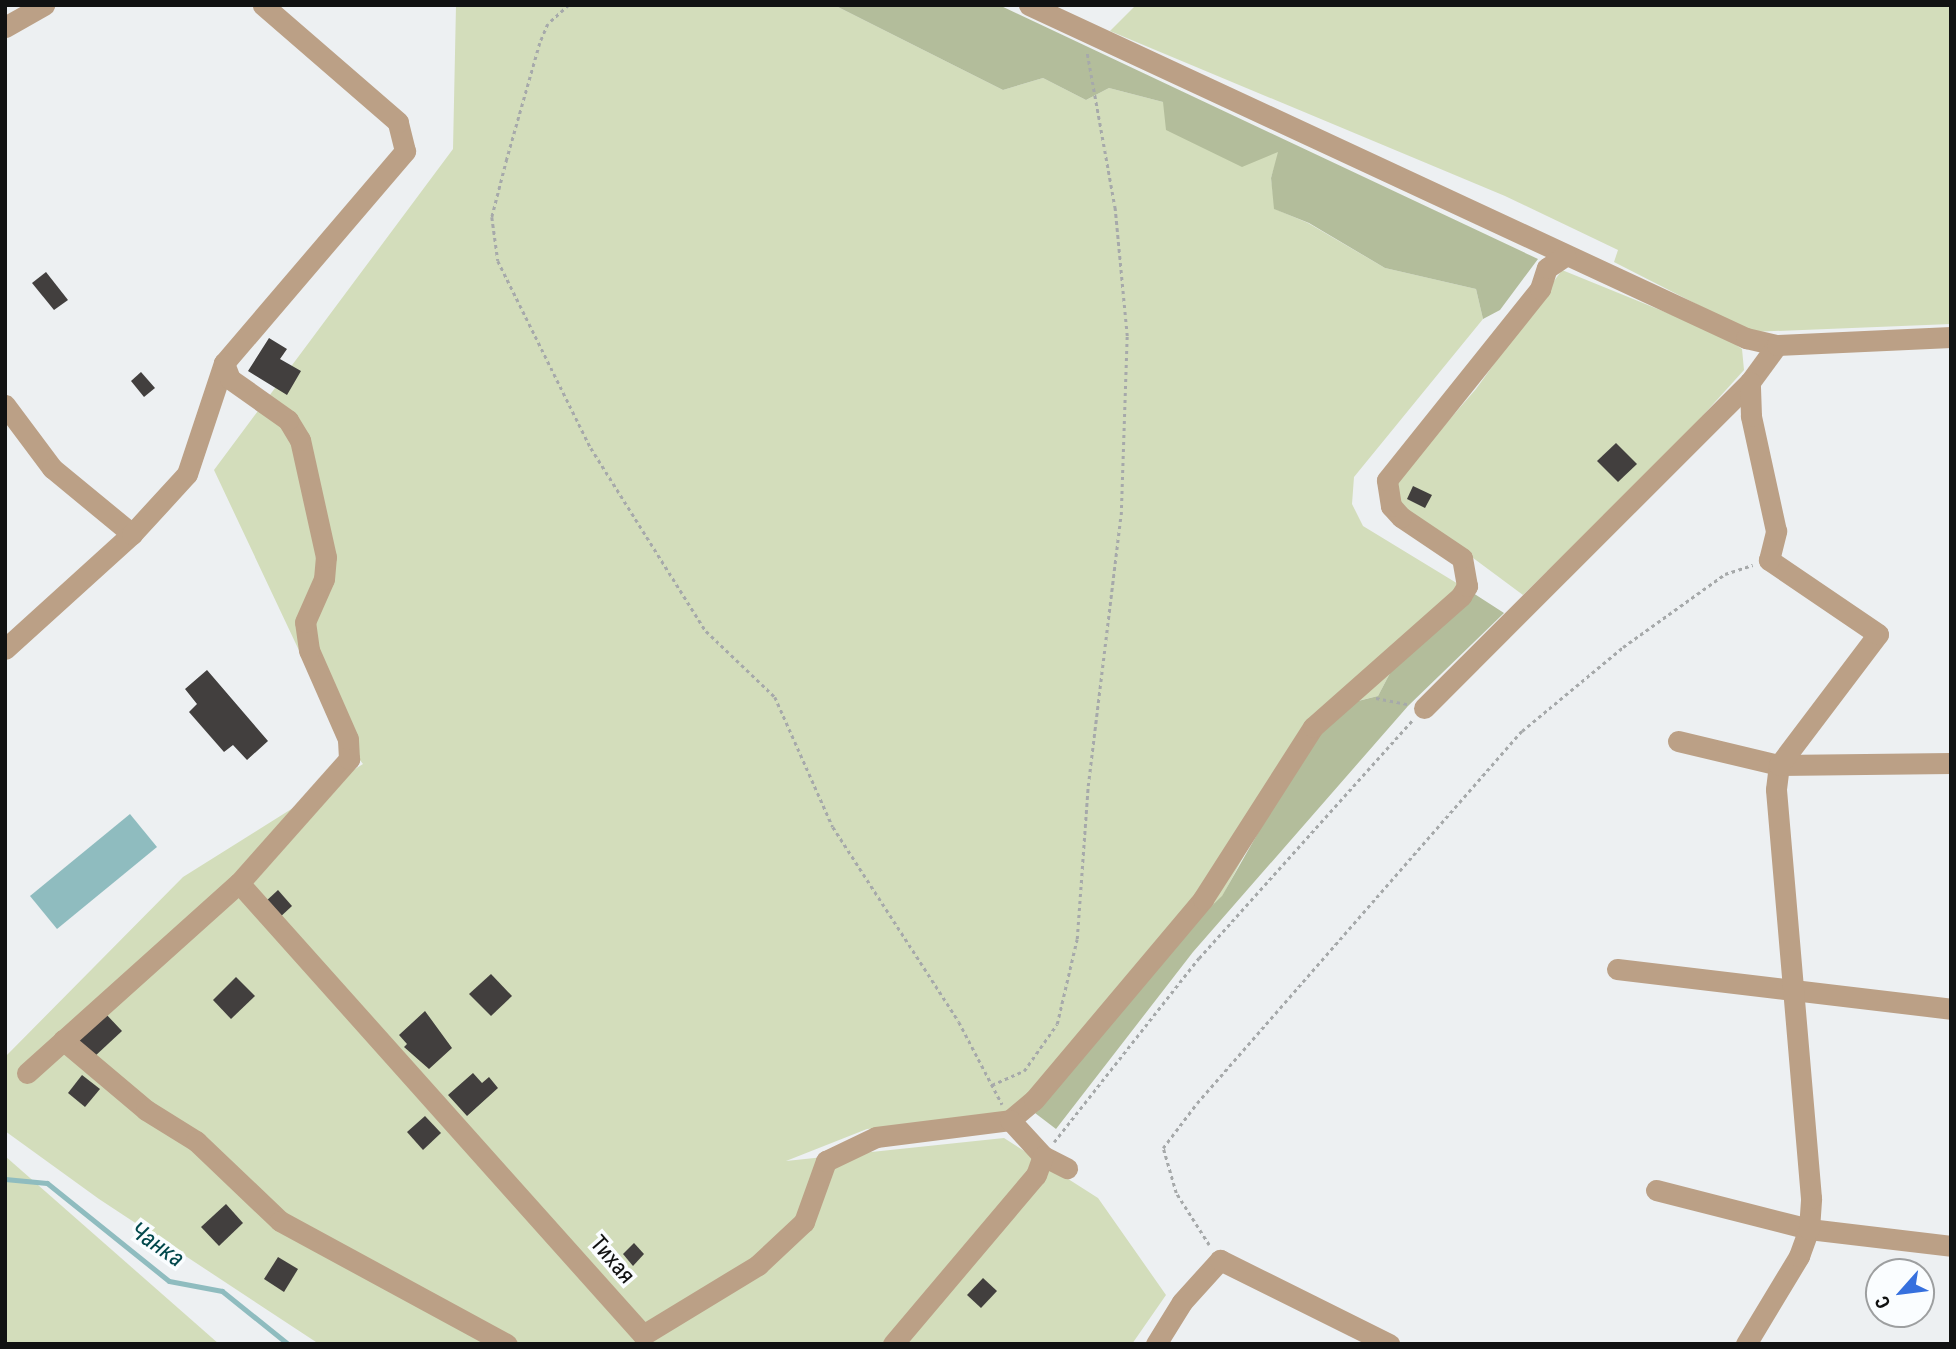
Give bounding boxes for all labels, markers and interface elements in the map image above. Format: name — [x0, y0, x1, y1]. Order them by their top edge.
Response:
water label: Чанка — [124, 1216, 190, 1274]
street label: Тихая — [584, 1230, 640, 1290]
north arrow — [1865, 1258, 1935, 1328]
text: С — [1870, 1292, 1895, 1312]

